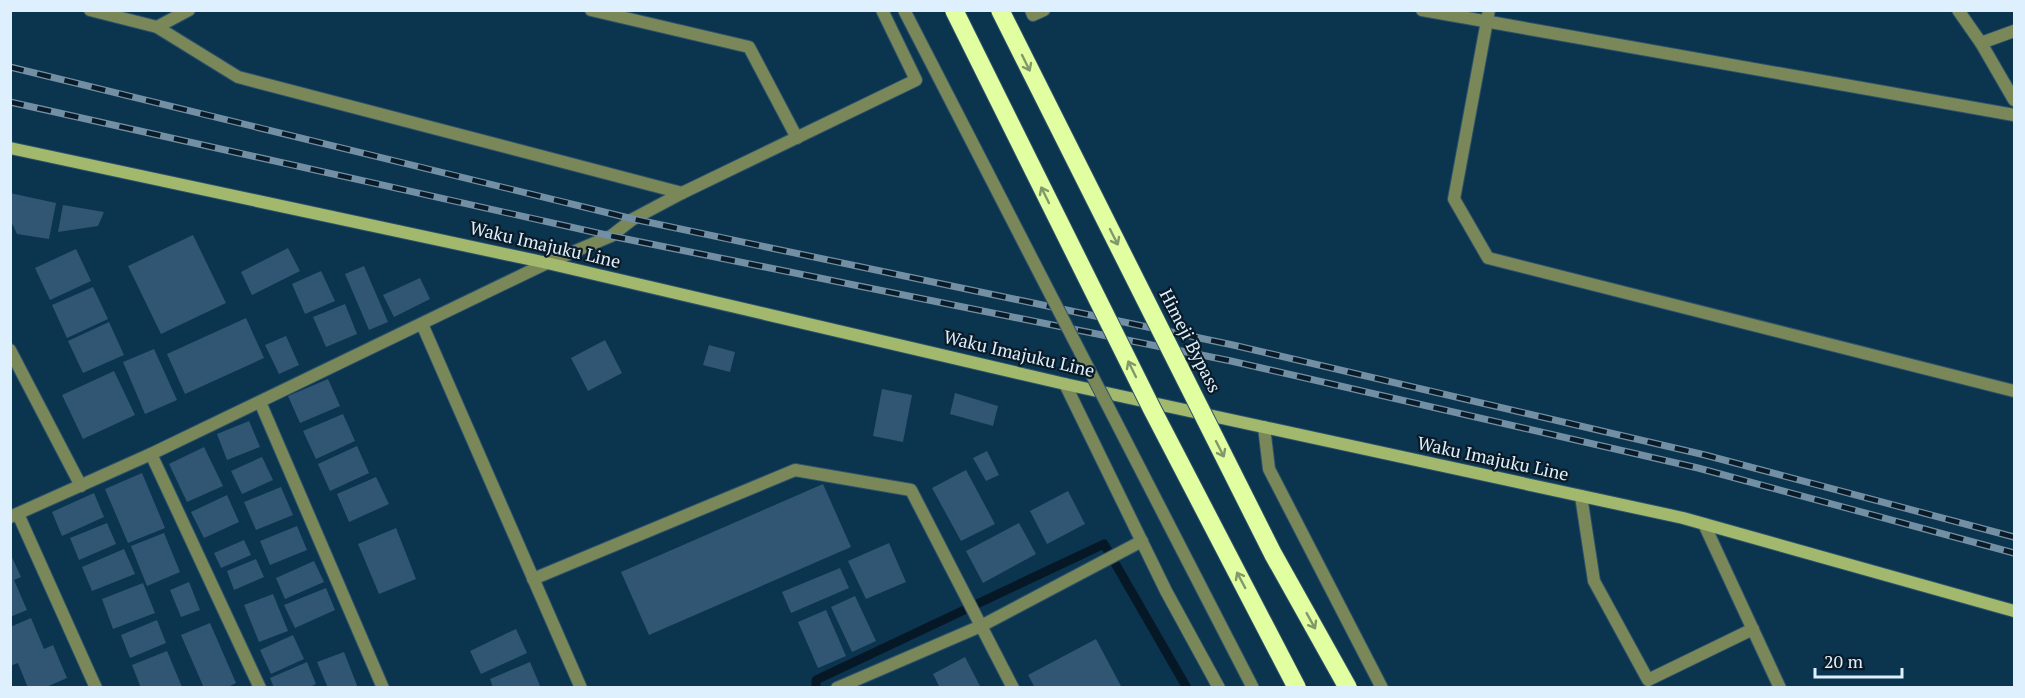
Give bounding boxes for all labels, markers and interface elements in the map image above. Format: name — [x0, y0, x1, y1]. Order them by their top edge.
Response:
one-way arrow — [1021, 53, 1033, 71]
one-way arrow — [1039, 186, 1050, 204]
street label: Waku Imajuku Line — [467, 215, 623, 273]
one-way arrow — [1108, 228, 1120, 246]
street label: Himeji Bypass — [1155, 285, 1227, 396]
street label: Waku Imajuku Line — [941, 324, 1097, 382]
one-way arrow — [1126, 361, 1137, 379]
street label: Waku Imajuku Line — [1415, 430, 1571, 486]
one-way arrow — [1214, 440, 1226, 457]
one-way arrow — [1235, 572, 1247, 589]
one-way arrow — [1306, 612, 1317, 630]
scale bar — [1815, 641, 1902, 679]
text: 20 m — [1824, 649, 1864, 673]

